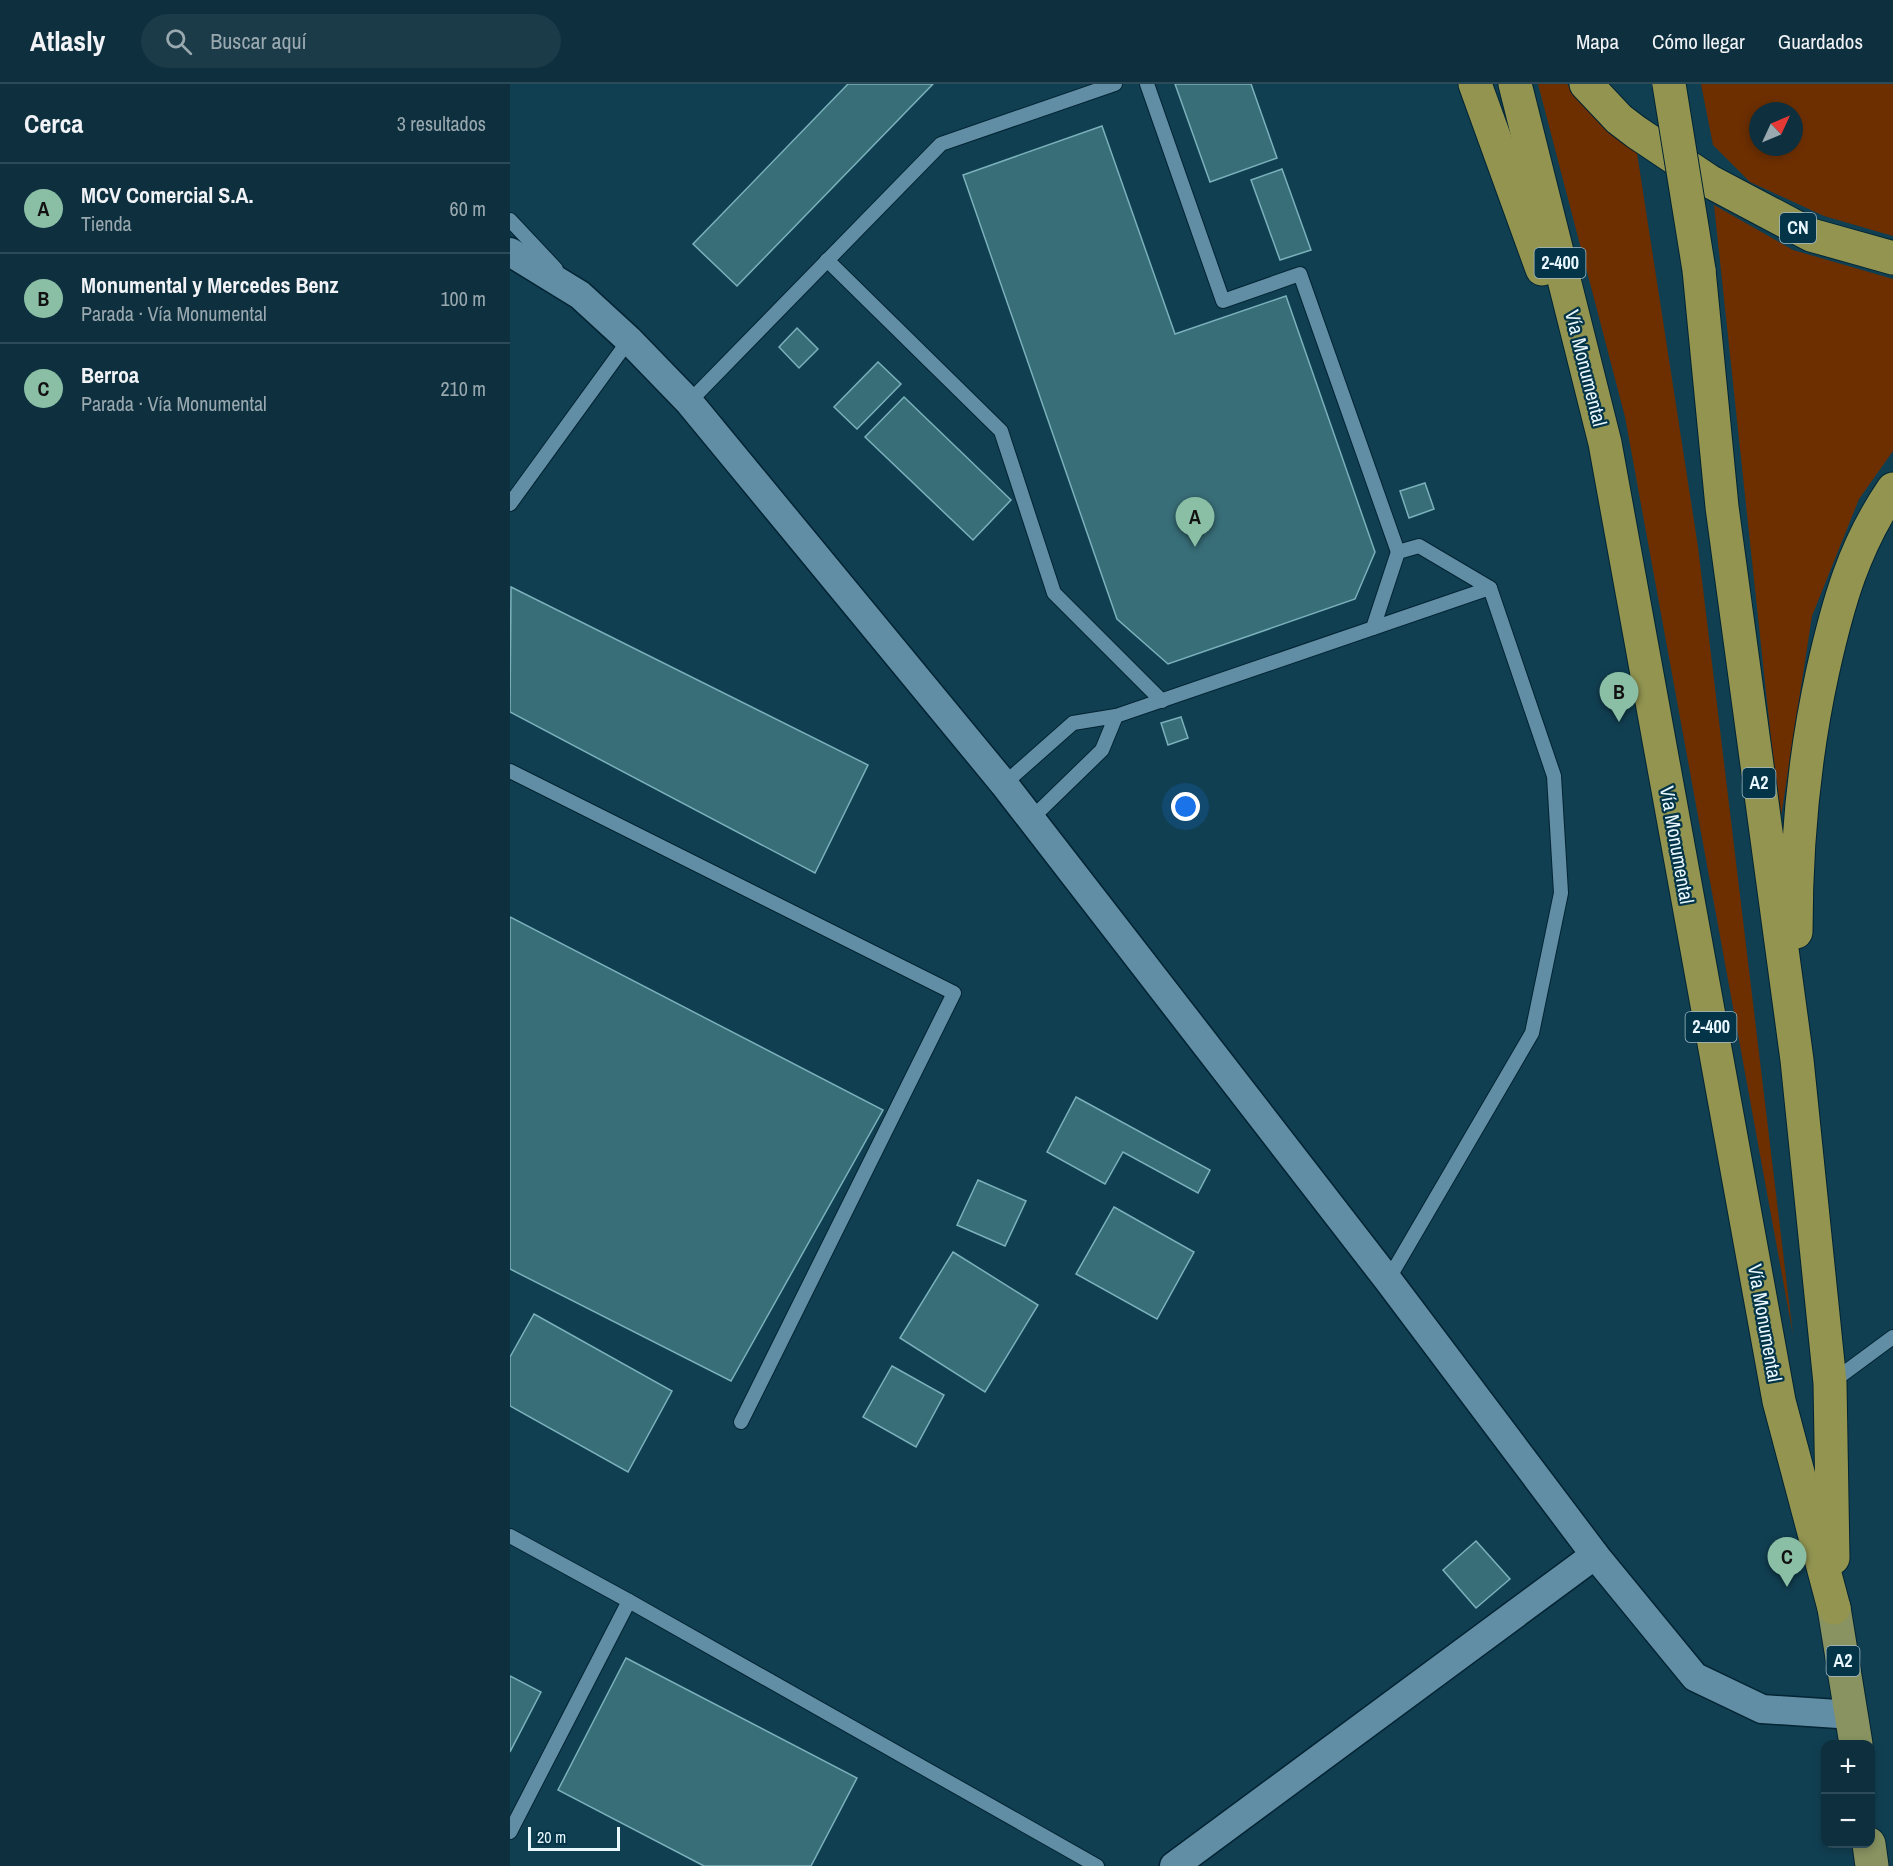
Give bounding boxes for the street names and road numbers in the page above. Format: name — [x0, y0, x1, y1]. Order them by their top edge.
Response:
road number: CN — [1780, 213, 1816, 243]
road number: 2-400 — [1534, 248, 1586, 278]
street label: Vía Monumental — [1559, 307, 1614, 429]
road number: A2 — [1742, 768, 1776, 798]
street label: Vía Monumental — [1654, 784, 1701, 906]
road number: 2-400 — [1686, 1012, 1736, 1042]
street label: Vía Monumental — [1742, 1262, 1789, 1384]
road number: A2 — [1826, 1646, 1860, 1676]

